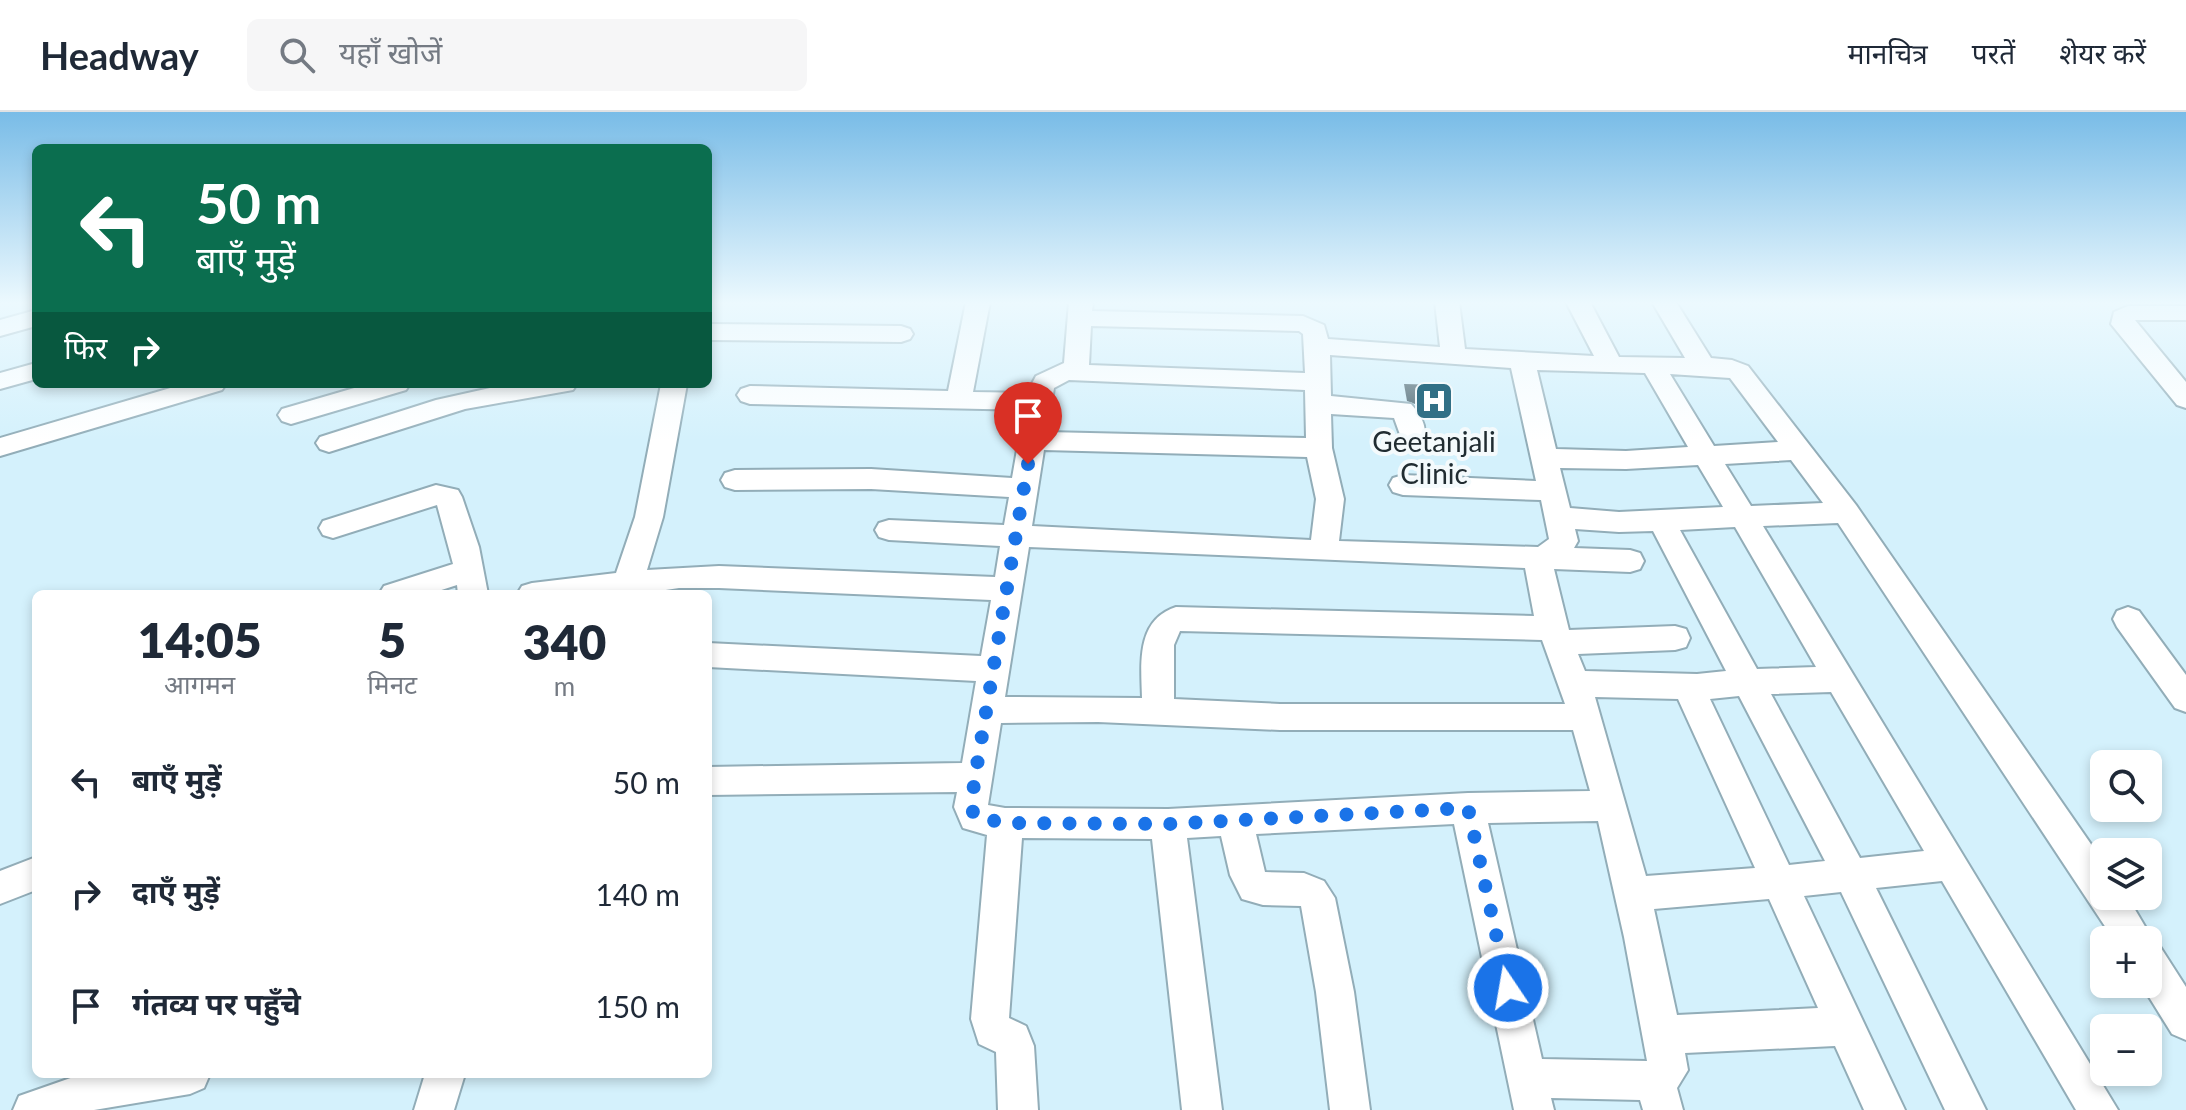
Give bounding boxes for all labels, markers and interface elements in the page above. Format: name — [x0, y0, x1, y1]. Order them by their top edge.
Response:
search box — [247, 19, 807, 91]
text: Headway — [40, 32, 199, 78]
icon: search — [275, 33, 319, 77]
text: यहाँ खोजें — [339, 34, 442, 70]
text: मानचित्र — [1848, 36, 1928, 70]
text: परतें — [1972, 36, 2015, 70]
text: शेयर करें — [2059, 36, 2146, 70]
text: 50 m — [196, 169, 321, 236]
icon: left — [64, 176, 168, 280]
text: बाएँ मुड़ें — [196, 237, 296, 281]
icon: right — [123, 328, 167, 372]
text: फिर — [64, 329, 107, 365]
hospital icon: Geetanjali Clinic — [1413, 380, 1455, 422]
pin — [994, 382, 1062, 464]
icon: arrive — [1006, 394, 1050, 438]
place label: Geetanjali Clinic — [1372, 424, 1496, 490]
text: 14:05 — [138, 611, 262, 668]
text: 5 — [378, 611, 406, 668]
text: 340 — [523, 613, 606, 670]
text: आगमन — [164, 668, 235, 700]
text: मिनट — [367, 668, 417, 700]
text: m — [554, 670, 575, 702]
map controls — [2090, 750, 2162, 1086]
button: search — [2090, 750, 2162, 822]
icon: left — [64, 760, 108, 804]
text: बाएँ मुड़ें — [132, 761, 222, 797]
text: 50 m — [613, 764, 680, 800]
button: layers — [2090, 838, 2162, 910]
icon: right — [64, 872, 108, 916]
text: दाएँ मुड़ें — [132, 873, 220, 909]
text: 140 m — [595, 876, 680, 912]
button: + — [2090, 926, 2162, 998]
position arrow — [1466, 946, 1550, 1030]
icon: arrive — [64, 984, 108, 1028]
text: गंतव्य पर पहुँचे — [132, 985, 301, 1021]
text: 150 m — [595, 988, 680, 1024]
button: − — [2090, 1014, 2162, 1086]

